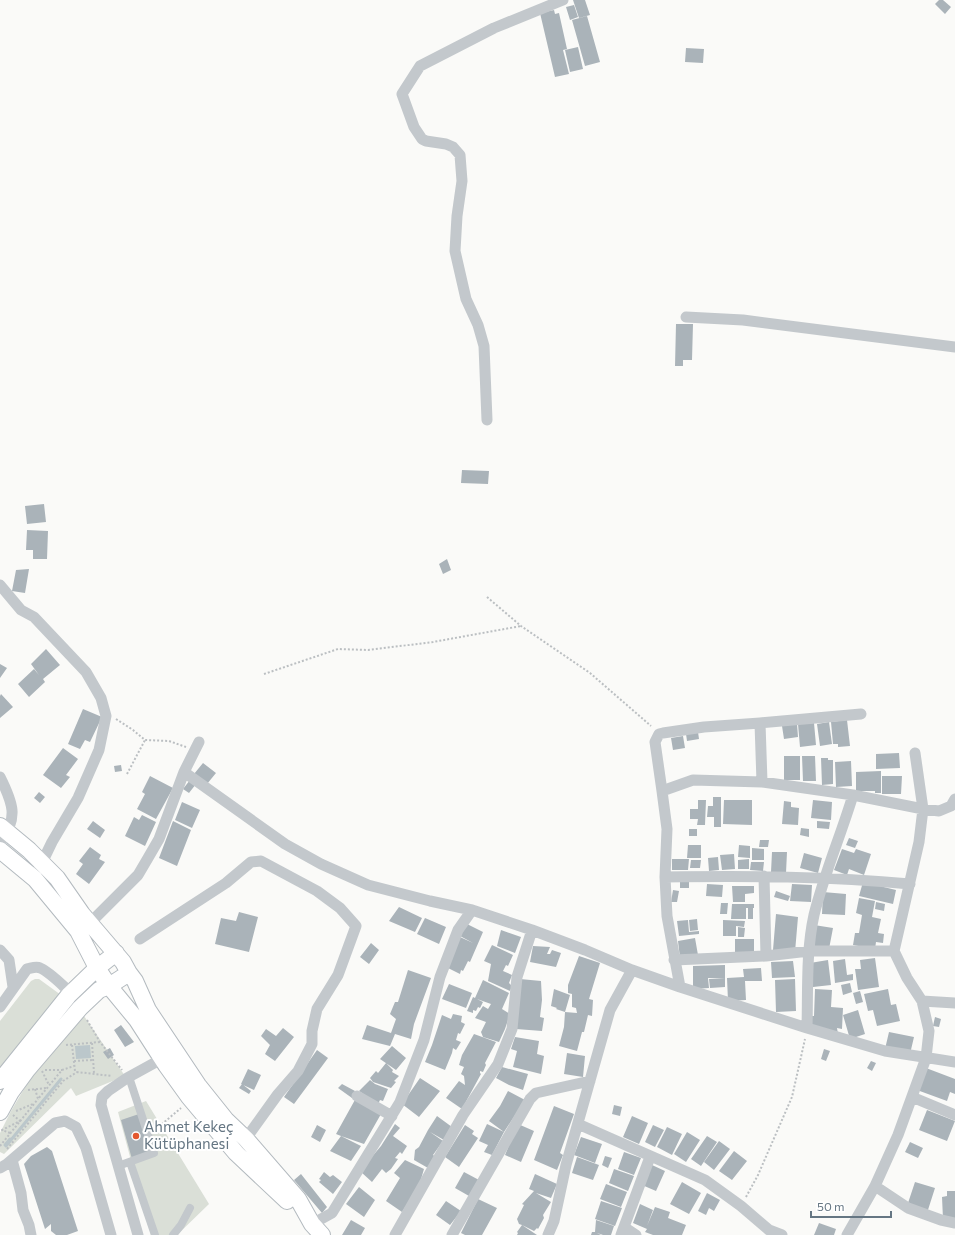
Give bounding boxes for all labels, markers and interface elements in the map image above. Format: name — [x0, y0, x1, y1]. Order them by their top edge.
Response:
place label: Ahmet Kekeç Kütüphanesi — [144, 1117, 233, 1152]
marker: Ahmet Kekeç Kütüphanesi — [131, 1131, 141, 1141]
scale bar — [811, 1193, 891, 1219]
text: 50 m — [817, 1199, 845, 1213]

